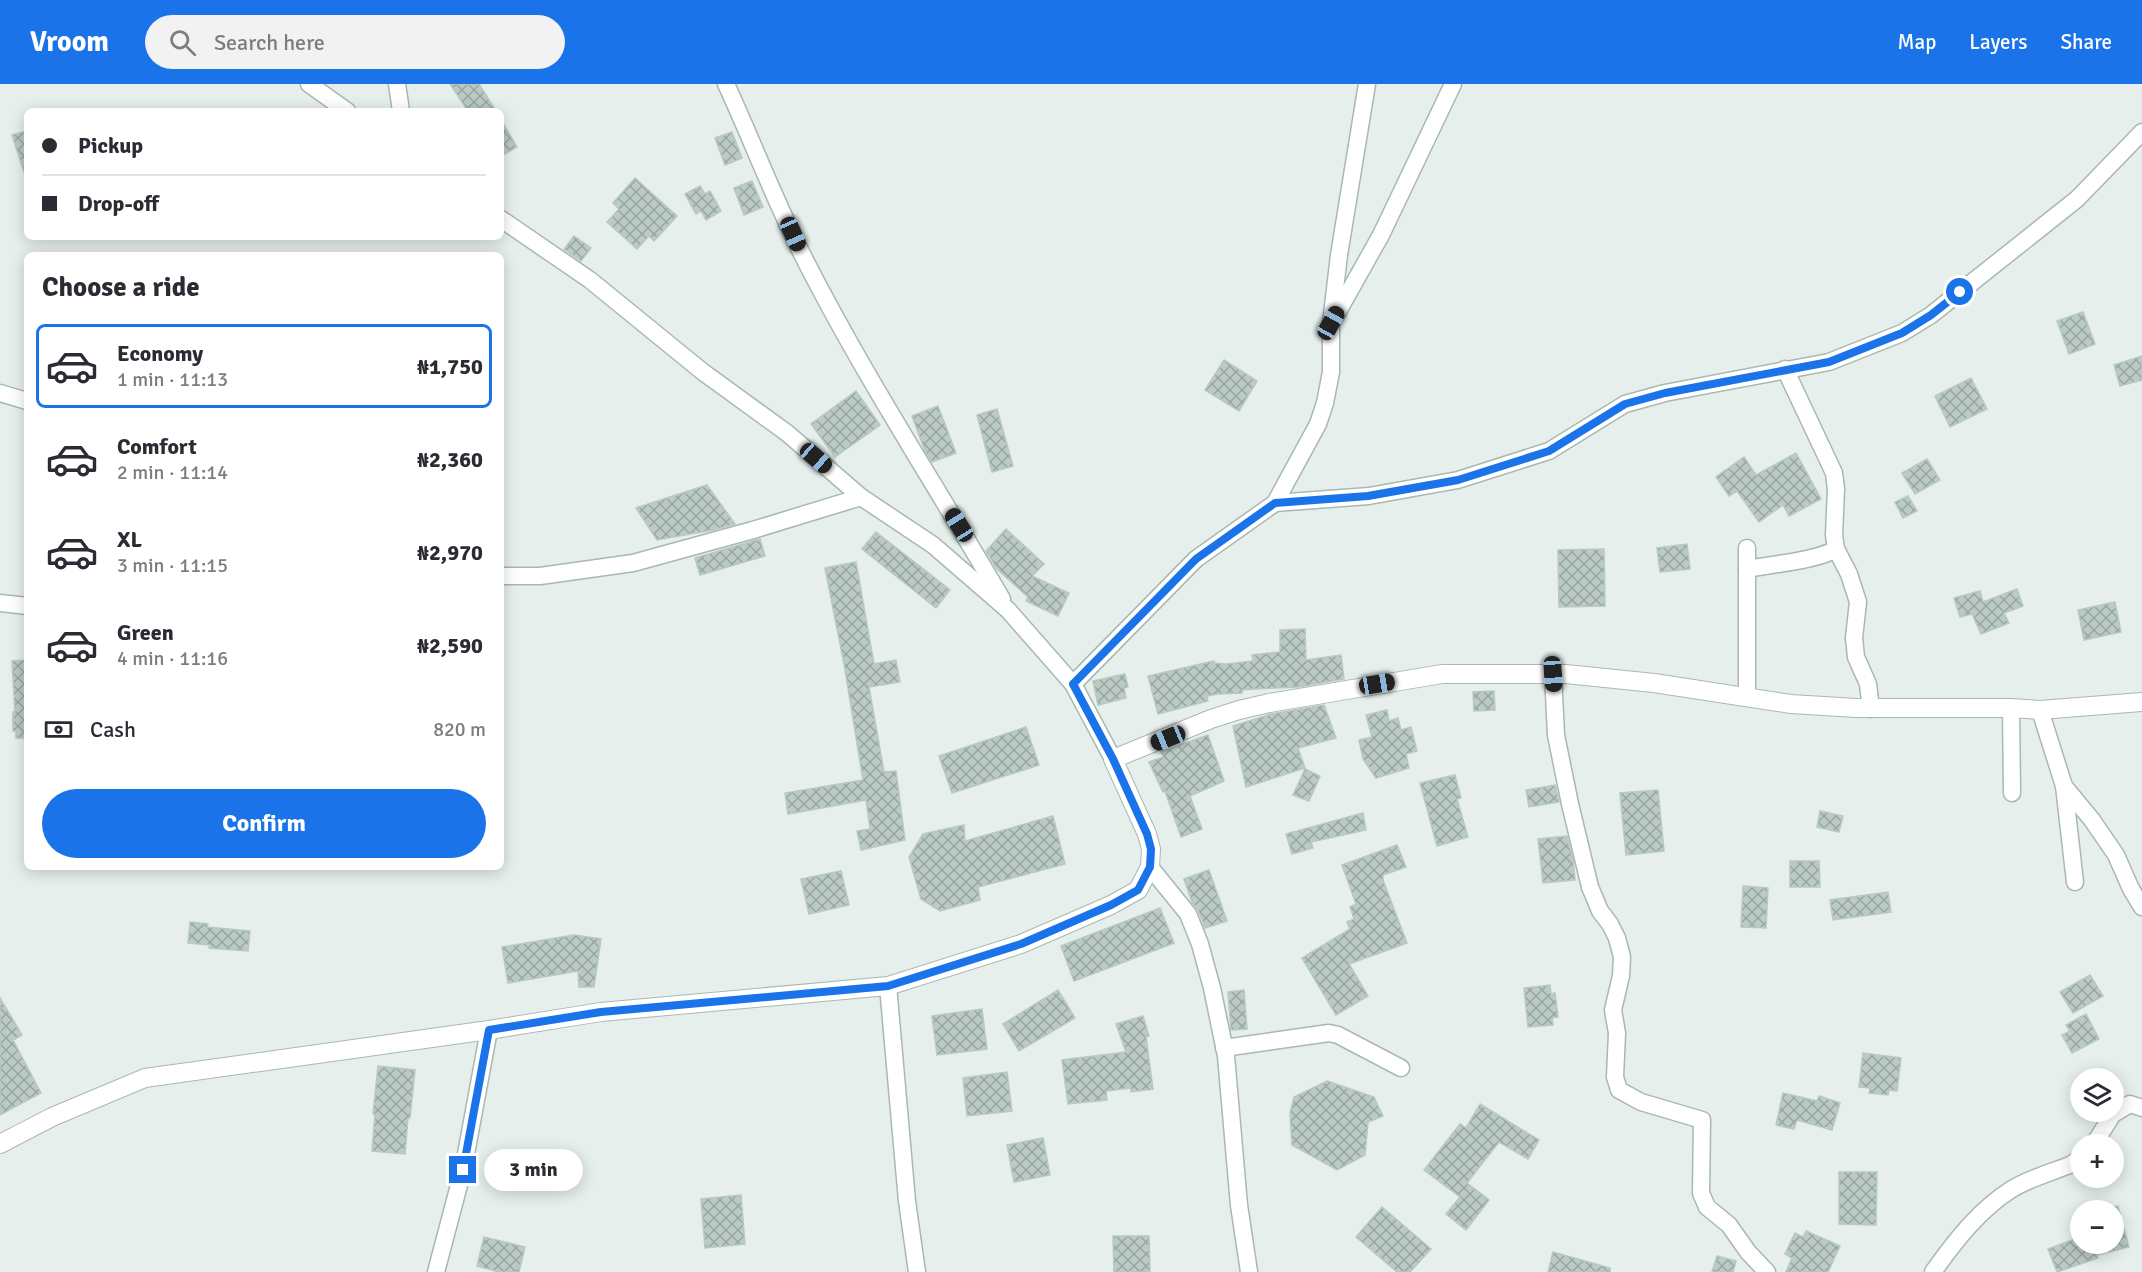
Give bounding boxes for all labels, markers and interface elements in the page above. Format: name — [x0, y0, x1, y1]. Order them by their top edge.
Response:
search box — [145, 15, 565, 69]
text: Vroom — [30, 25, 109, 59]
icon: search — [166, 26, 199, 59]
text: Search here — [214, 29, 325, 56]
text: Map — [1898, 29, 1936, 55]
text: Layers — [1969, 29, 2027, 55]
text: Share — [2060, 29, 2112, 55]
text: Pickup — [78, 132, 143, 159]
text: Drop-off — [78, 190, 159, 217]
car — [777, 214, 809, 254]
text: Choose a ride — [42, 271, 200, 304]
route start — [1946, 278, 1973, 305]
car — [1314, 303, 1348, 343]
icon: car — [45, 339, 99, 393]
text: Economy — [117, 340, 203, 367]
text: ₦1,750 — [417, 353, 483, 380]
text: 1 min · 11:13 — [117, 367, 228, 392]
icon: car — [45, 432, 99, 486]
text: Comfort — [117, 433, 197, 460]
car — [797, 439, 835, 477]
text: ₦2,360 — [417, 446, 483, 473]
text: 2 min · 11:14 — [117, 460, 228, 485]
car — [942, 505, 976, 545]
icon: car — [45, 525, 99, 579]
text: XL — [117, 526, 142, 553]
text: ₦2,970 — [417, 539, 483, 566]
text: 3 min · 11:15 — [117, 553, 228, 578]
icon: car — [45, 618, 99, 672]
text: Green — [117, 619, 174, 646]
text: ₦2,590 — [417, 632, 483, 659]
text: 4 min · 11:16 — [117, 646, 228, 671]
car — [1543, 655, 1563, 693]
car — [1358, 672, 1396, 696]
icon: cash — [42, 713, 75, 746]
text: Cash — [90, 716, 136, 743]
text: 820 m — [433, 717, 486, 742]
car — [1148, 723, 1188, 753]
button: Confirm — [42, 789, 486, 858]
map controls — [2070, 1068, 2124, 1254]
button: layers — [2070, 1068, 2124, 1122]
button: + — [2070, 1134, 2124, 1188]
callout: 3 min — [484, 1149, 583, 1191]
route end — [449, 1156, 476, 1183]
text: 3 min — [509, 1157, 558, 1182]
button: − — [2070, 1200, 2124, 1254]

